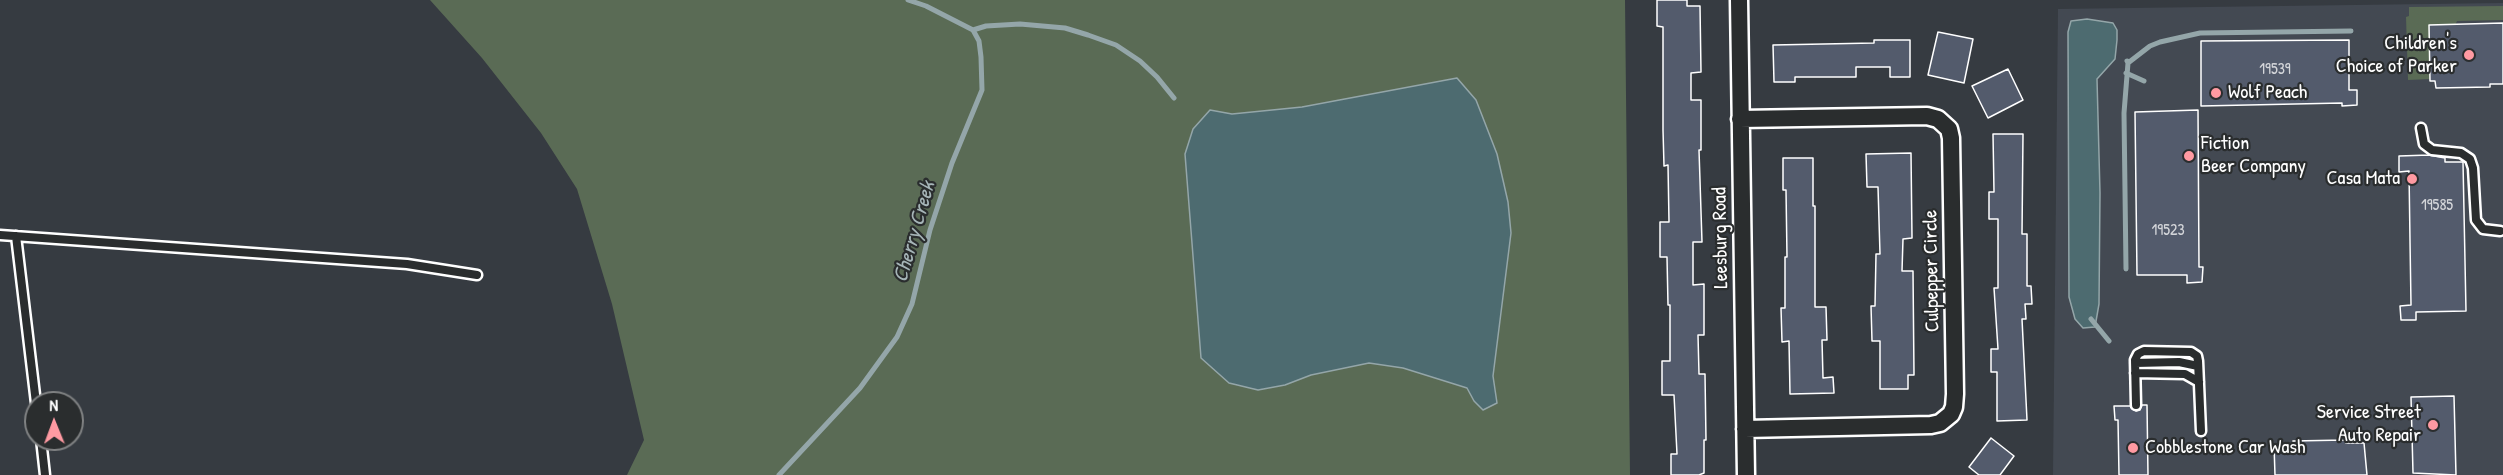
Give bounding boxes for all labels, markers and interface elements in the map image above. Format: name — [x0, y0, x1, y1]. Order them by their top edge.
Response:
place label: Children's Choice of Parker — [2336, 32, 2457, 79]
marker: Children's Choice of Parker — [2462, 48, 2476, 62]
house number: 19539 — [2259, 60, 2291, 80]
place label: Wolf Peach — [2228, 81, 2307, 105]
marker: Wolf Peach — [2209, 86, 2223, 100]
place label: Fiction Beer Company — [2201, 132, 2306, 179]
marker: Fiction Beer Company — [2182, 149, 2196, 163]
place label: Casa Mata — [2327, 167, 2400, 191]
marker: Casa Mata — [2405, 172, 2419, 186]
water label: Cherry Creek — [889, 179, 941, 285]
street label: Leesburg Road — [1708, 187, 1734, 289]
house number: 19585 — [2421, 196, 2453, 216]
street label: Culpepper Circle — [1919, 210, 1945, 332]
house number: 19523 — [2151, 221, 2185, 241]
north arrow — [24, 391, 84, 451]
text: N — [49, 394, 58, 416]
place label: Service Street Auto Repair — [2317, 401, 2421, 448]
marker: Service Street Auto Repair — [2426, 418, 2440, 432]
place label: Cobblestone Car Wash — [2145, 436, 2305, 460]
marker: Cobblestone Car Wash — [2126, 441, 2140, 455]

